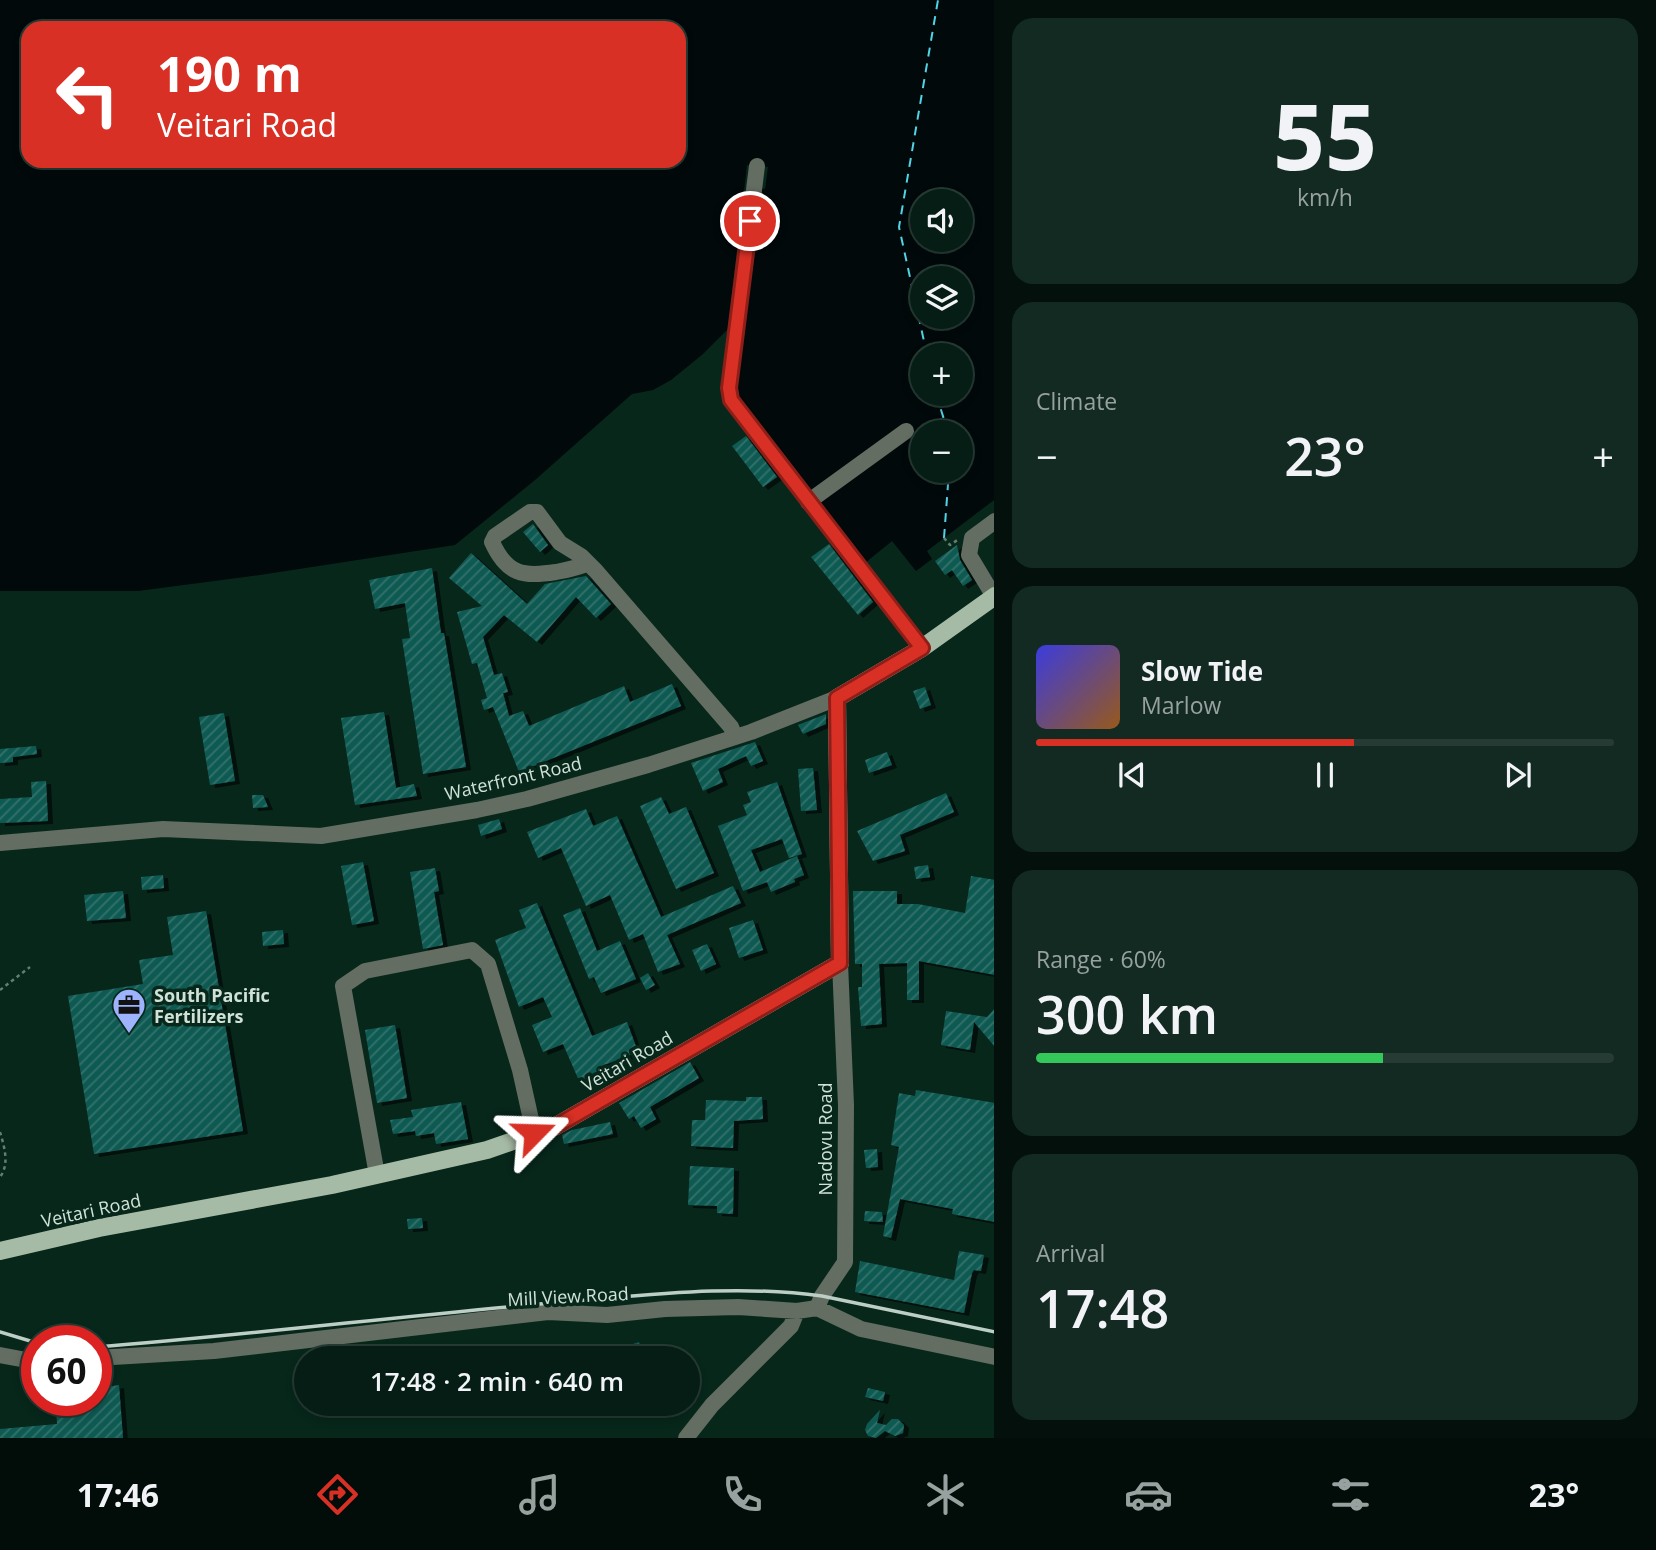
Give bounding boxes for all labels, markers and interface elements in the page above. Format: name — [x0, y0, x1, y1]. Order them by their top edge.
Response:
text: 190 m — [157, 40, 302, 106]
icon: left — [42, 49, 133, 140]
text: 55 — [1273, 73, 1377, 197]
text: Veitari Road — [157, 103, 337, 146]
text: km/h — [1297, 181, 1353, 213]
map controls — [910, 189, 973, 483]
button: sound — [910, 189, 973, 252]
pin — [720, 191, 780, 251]
icon: arrive — [731, 202, 769, 240]
button: layers — [910, 266, 973, 329]
button: + — [910, 343, 973, 406]
text: Climate — [1036, 385, 1117, 417]
button: − — [910, 420, 973, 483]
text: 23° — [1284, 420, 1366, 491]
text: − — [1036, 430, 1058, 482]
text: + — [1592, 430, 1614, 482]
text: Slow Tide — [1141, 653, 1263, 689]
text: Marlow — [1141, 689, 1221, 721]
street label: Waterfront Road — [442, 751, 584, 805]
icon: previous — [1113, 756, 1151, 794]
icon: pause — [1306, 756, 1344, 794]
icon: next — [1499, 756, 1537, 794]
text: Range · 60% — [1036, 943, 1166, 975]
text: 300 km — [1036, 978, 1218, 1049]
place label: South Pacific Fertilizers — [154, 983, 270, 1028]
office icon: South Pacific Fertilizers — [110, 986, 148, 1035]
street label: Veitari Road — [577, 1025, 677, 1097]
street label: Nadovu Road — [813, 1082, 837, 1196]
position arrow — [497, 1096, 571, 1170]
street label: Veitari Road — [39, 1188, 143, 1232]
text: Arrival — [1036, 1237, 1105, 1269]
text: 17:48 — [1036, 1272, 1169, 1343]
street label: Mill View Road — [507, 1281, 629, 1311]
speed limit sign: 60 — [21, 1325, 112, 1416]
text: 17:48 · 2 min · 640 m — [370, 1363, 624, 1399]
icon: directions — [313, 1470, 362, 1519]
icon: music — [515, 1470, 564, 1519]
icon: phone — [718, 1470, 767, 1519]
icon: climate — [921, 1470, 970, 1519]
icon: car — [1124, 1470, 1173, 1519]
icon: filters — [1326, 1470, 1375, 1519]
text: 17:46 — [77, 1473, 159, 1516]
text: 23° — [1529, 1473, 1579, 1516]

